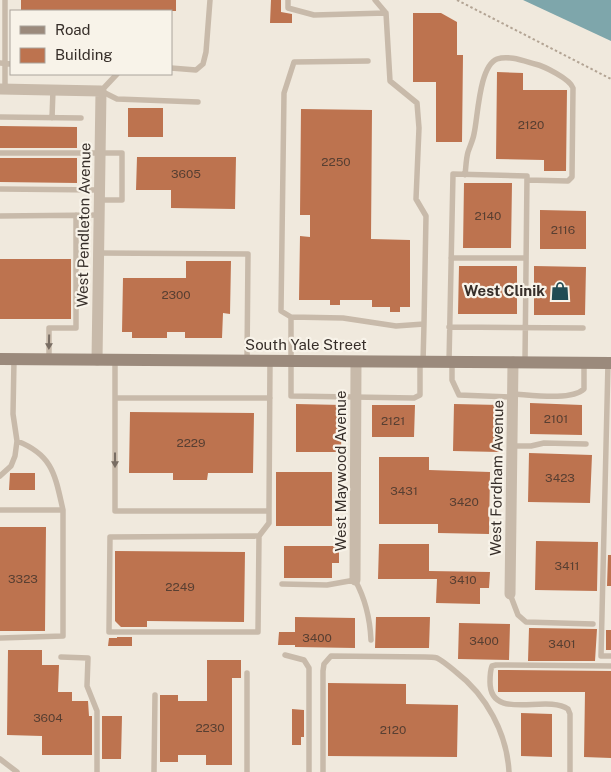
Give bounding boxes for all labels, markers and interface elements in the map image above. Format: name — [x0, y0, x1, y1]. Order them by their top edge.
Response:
legend — [10, 10, 172, 75]
text: Road — [55, 21, 91, 38]
text: Building — [55, 46, 113, 63]
house number: 2120 — [518, 118, 544, 132]
street label: West Pendleton Avenue — [74, 142, 93, 308]
house number: 2250 — [321, 155, 351, 169]
house number: 3605 — [171, 167, 201, 181]
house number: 2140 — [475, 209, 501, 223]
house number: 2116 — [551, 223, 575, 237]
shop icon: West Clinik — [549, 280, 571, 302]
place label: West Clinik — [464, 282, 545, 299]
house number: 2300 — [161, 288, 191, 302]
one-way arrow — [45, 334, 53, 350]
street label: South Yale Street — [245, 336, 367, 353]
street label: West Maywood Avenue — [332, 390, 349, 552]
street label: West Fordham Avenue — [487, 400, 506, 556]
house number: 2101 — [544, 412, 568, 426]
house number: 2121 — [381, 414, 405, 428]
house number: 2229 — [177, 436, 205, 450]
one-way arrow — [111, 452, 119, 468]
house number: 3423 — [545, 471, 575, 485]
house number: 3431 — [390, 484, 418, 498]
house number: 3420 — [449, 495, 479, 509]
house number: 3411 — [555, 559, 579, 573]
house number: 3323 — [8, 572, 38, 586]
house number: 3410 — [449, 573, 477, 587]
house number: 2249 — [165, 580, 195, 594]
house number: 3400 — [302, 631, 332, 645]
house number: 3400 — [469, 634, 499, 648]
house number: 3401 — [548, 637, 576, 651]
house number: 3604 — [33, 711, 63, 725]
house number: 2230 — [195, 721, 225, 735]
house number: 2120 — [380, 723, 406, 737]

